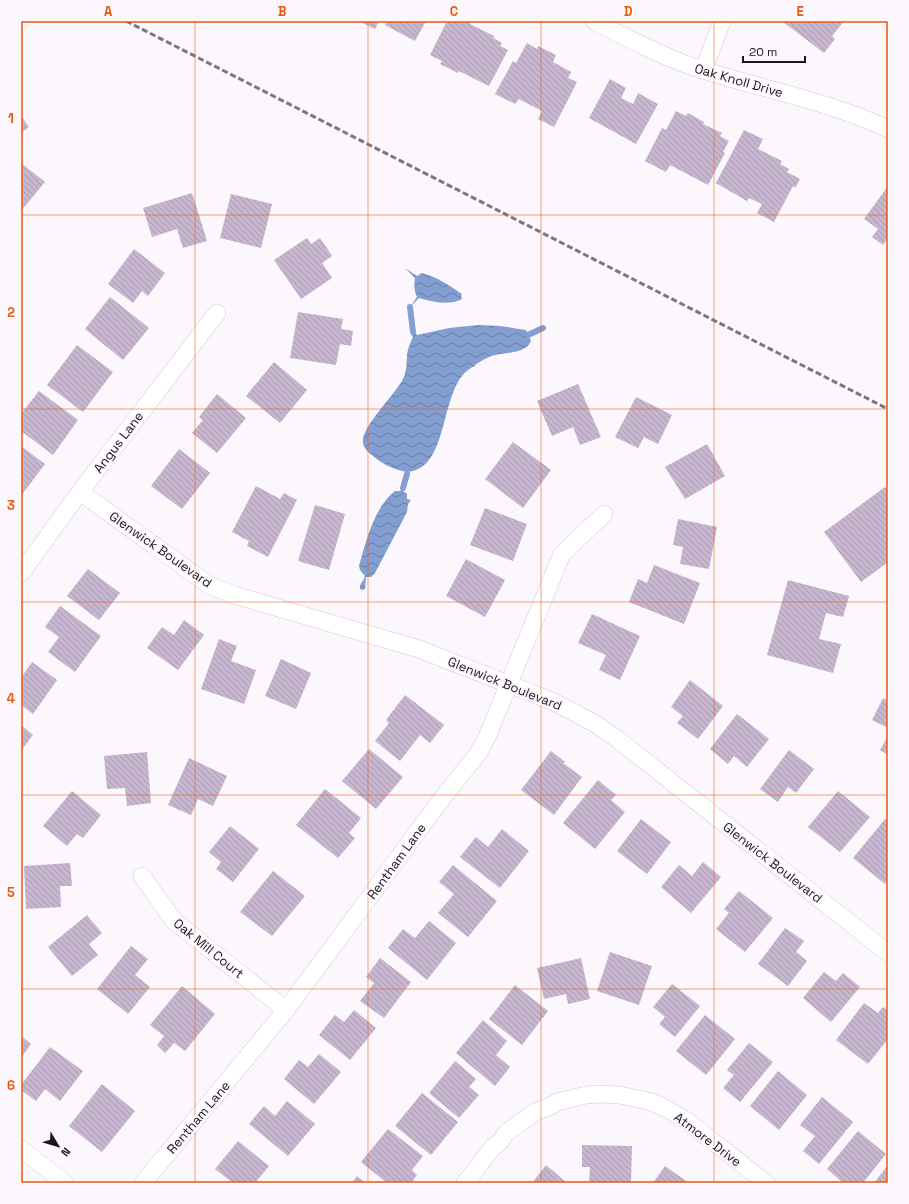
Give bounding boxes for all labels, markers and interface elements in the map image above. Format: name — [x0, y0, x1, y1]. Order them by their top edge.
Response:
text: A — [104, 3, 113, 20]
text: B — [278, 3, 287, 20]
text: C — [450, 3, 458, 20]
text: D — [624, 3, 633, 20]
text: E — [796, 3, 804, 20]
scale bar — [743, 38, 805, 64]
text: 20 m — [749, 44, 777, 60]
street label: Oak Knoll Drive — [693, 60, 785, 101]
text: 1 — [8, 110, 14, 127]
text: 2 — [7, 304, 15, 321]
street label: Angus Lane — [90, 408, 147, 477]
text: 3 — [7, 497, 15, 514]
street label: Glenwick Boulevard — [106, 508, 215, 591]
street label: Glenwick Boulevard — [445, 653, 564, 714]
text: 4 — [7, 690, 15, 707]
street label: Glenwick Boulevard — [720, 818, 826, 907]
street label: Rentham Lane — [363, 820, 430, 903]
text: 5 — [7, 884, 15, 901]
street label: Oak Mill Court — [170, 915, 247, 982]
text: 6 — [7, 1077, 15, 1094]
street label: Rentham Lane — [163, 1077, 234, 1157]
street label: Atmore Drive — [671, 1109, 745, 1170]
north arrow — [38, 1126, 78, 1166]
text: N — [58, 1145, 74, 1159]

